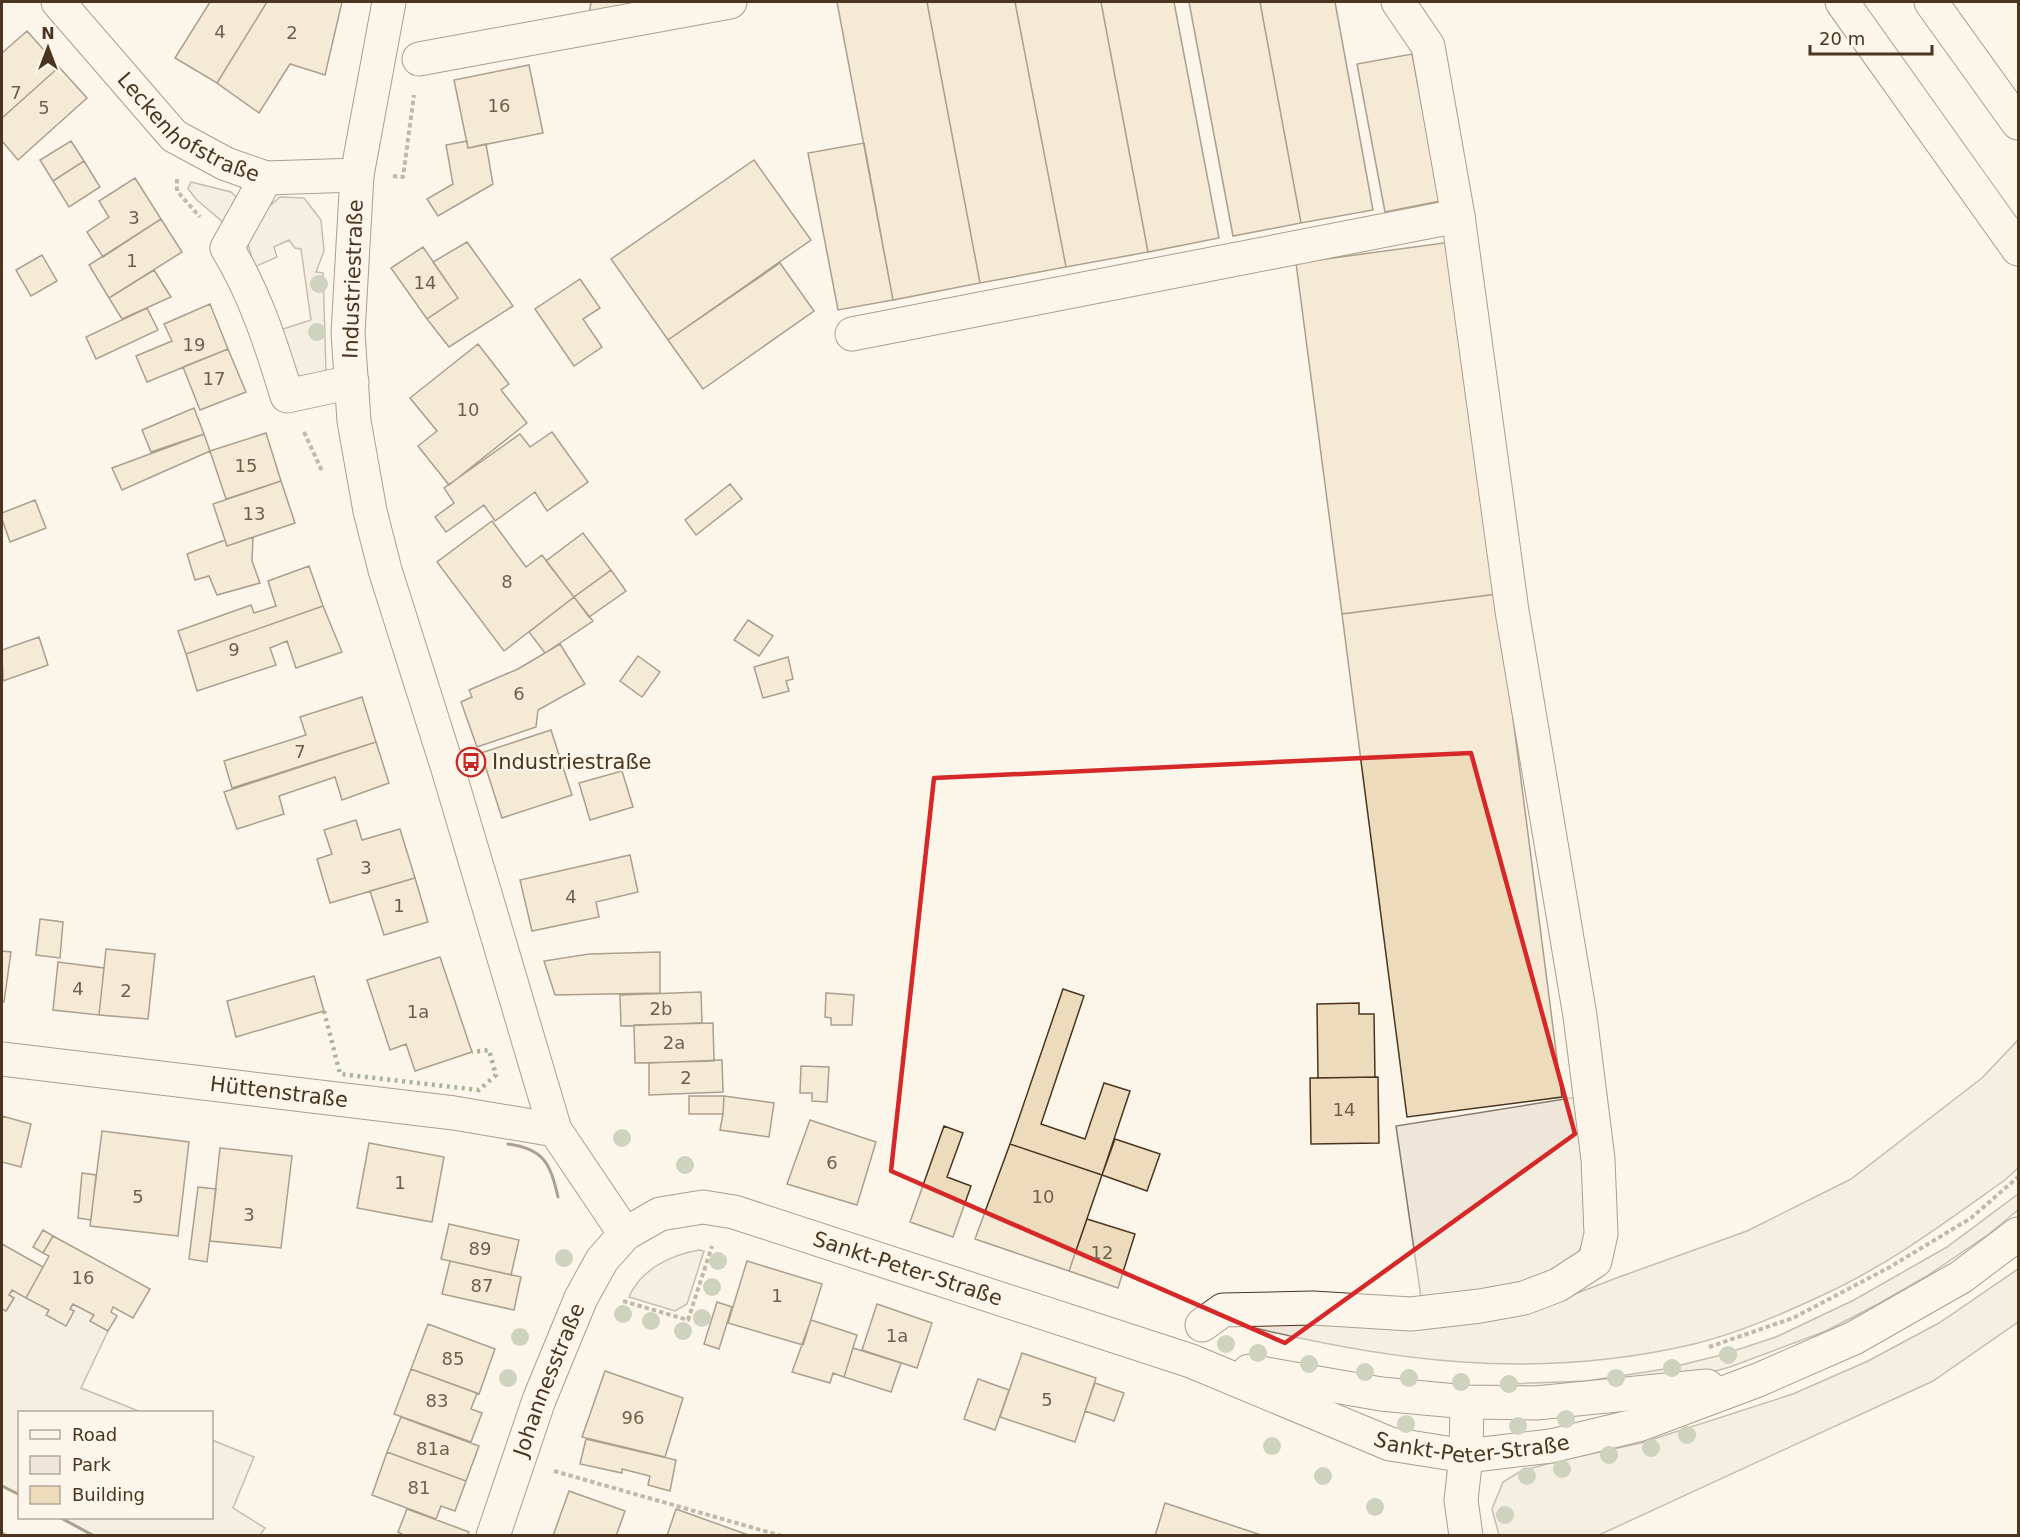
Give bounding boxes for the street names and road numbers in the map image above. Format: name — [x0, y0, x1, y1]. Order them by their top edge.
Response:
street label: Leckenhofstraße — [112, 68, 263, 187]
street label: Industriestraße — [338, 199, 368, 359]
street label: Hüttenstraße — [209, 1072, 349, 1112]
street label: Sankt-Peter-Straße — [810, 1227, 1005, 1311]
street label: Johannesstraße — [508, 1300, 590, 1462]
street label: Sankt-Peter-Straße — [1370, 1427, 1572, 1468]

